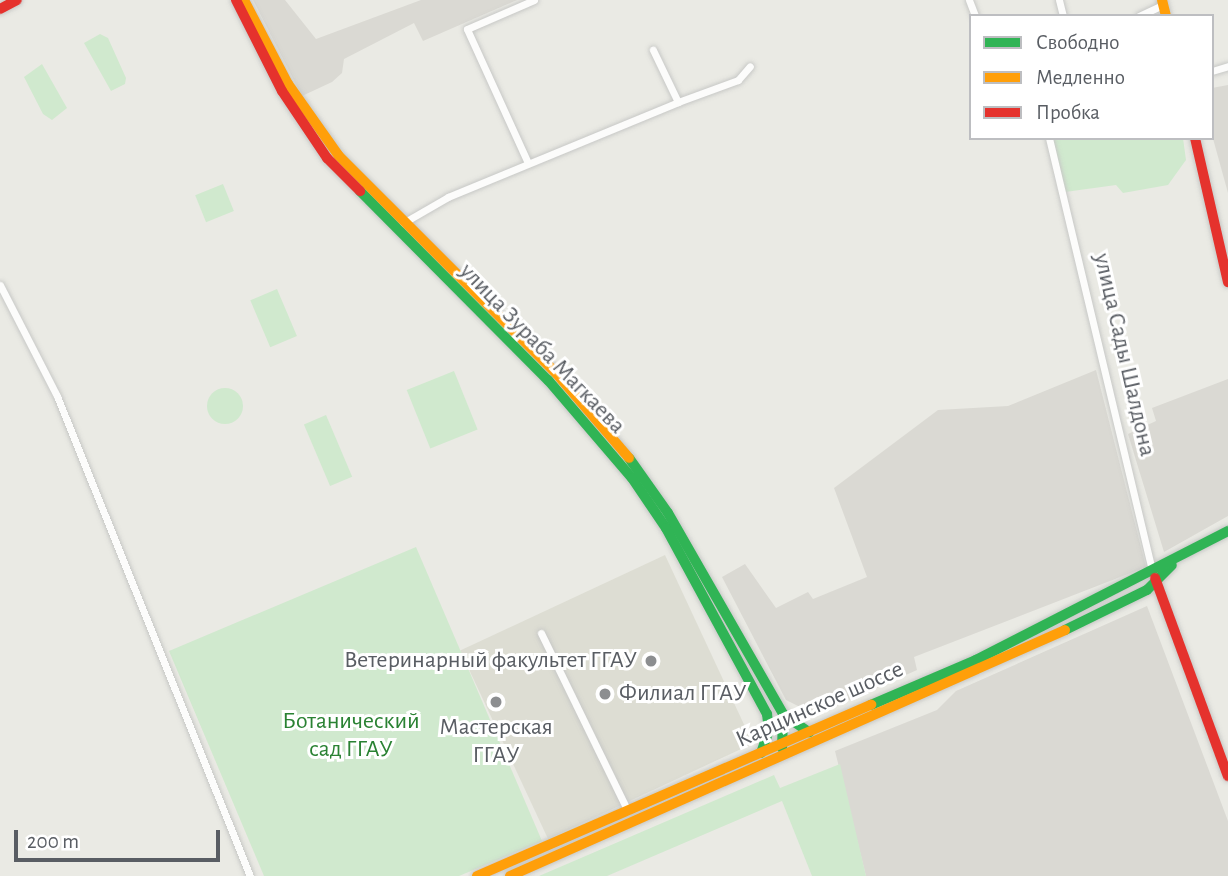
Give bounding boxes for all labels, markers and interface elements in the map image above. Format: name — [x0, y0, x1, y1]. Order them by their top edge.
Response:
legend — [969, 14, 1214, 140]
text: Свободно — [1036, 32, 1120, 53]
text: Медленно — [1036, 67, 1125, 88]
text: Пробка — [1036, 102, 1100, 123]
street label: улица Сады Шалдона — [1087, 251, 1161, 459]
street label: улица Зураба Магкаева — [453, 258, 631, 440]
place label: Ветеринарный факультет ГГАУ — [344, 647, 637, 675]
marker: Ветеринарный факультет ГГАУ — [643, 653, 659, 669]
street label: Карцинское шоссе — [732, 655, 908, 755]
place label: Филиал ГГАУ — [619, 680, 746, 708]
marker: Филиал ГГАУ — [597, 686, 613, 702]
marker: Мастерская ГГАУ — [488, 694, 504, 710]
park label: Ботанический сад ГГАУ — [282, 708, 420, 764]
place label: Мастерская ГГАУ — [439, 714, 553, 770]
scale bar — [18, 816, 224, 860]
text: 200 m — [27, 831, 79, 852]

